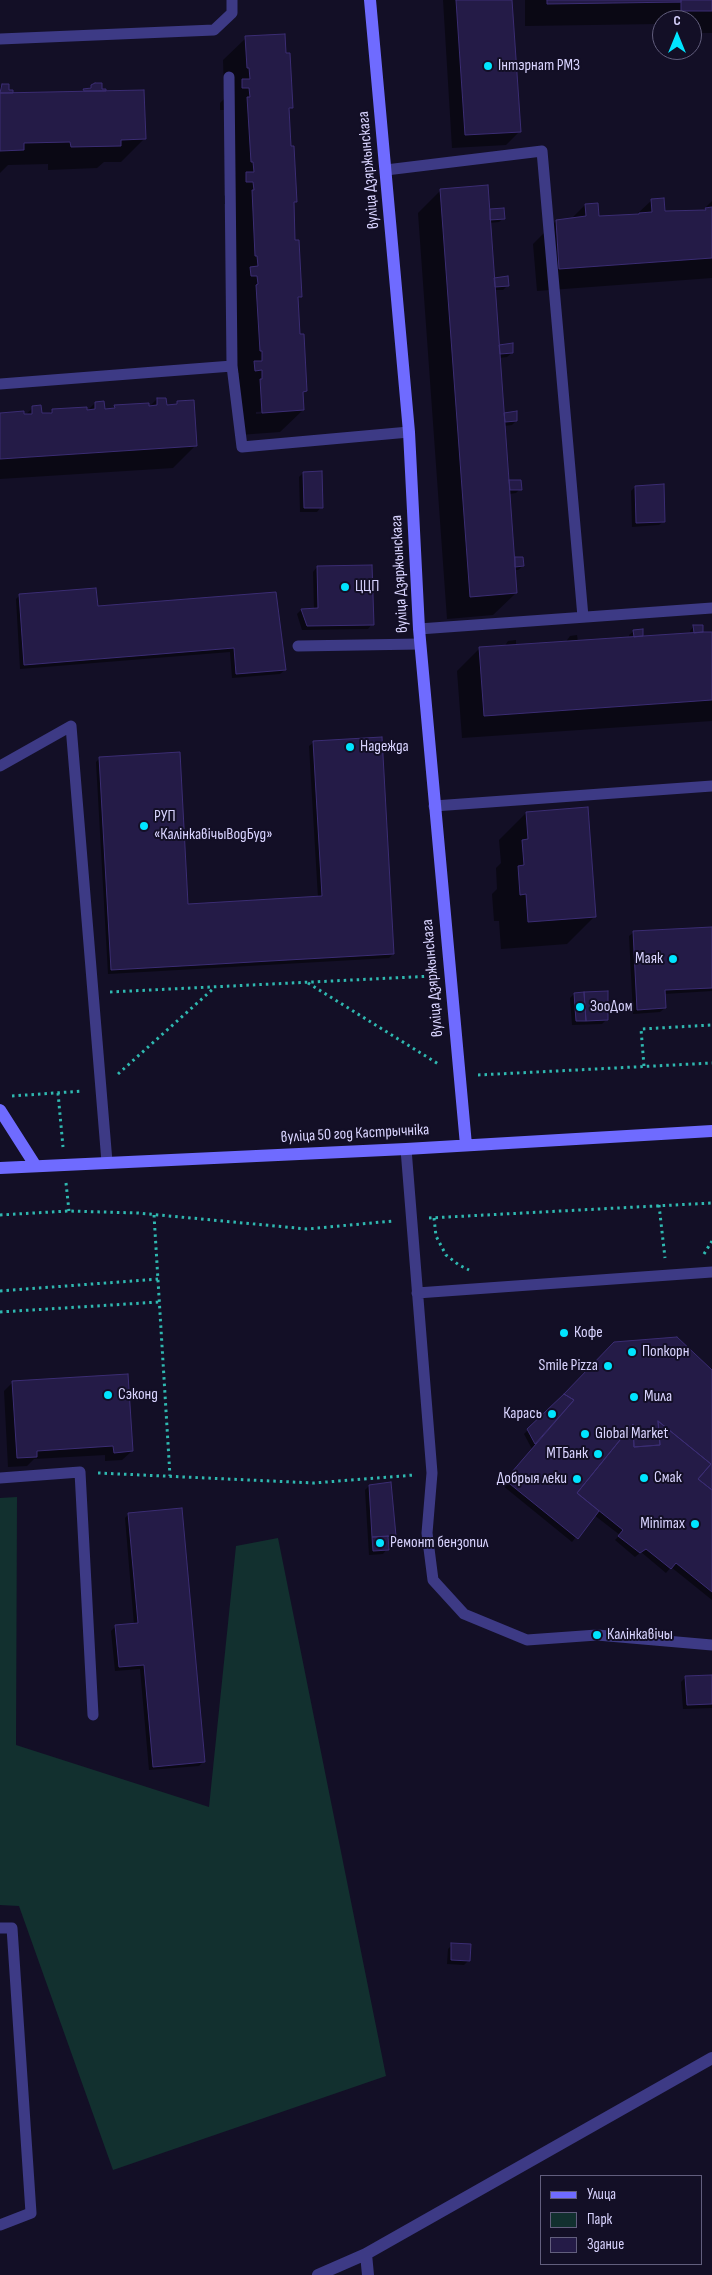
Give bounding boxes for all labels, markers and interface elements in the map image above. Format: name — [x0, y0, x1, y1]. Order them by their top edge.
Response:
north arrow — [652, 10, 702, 60]
text: С — [673, 12, 681, 29]
place label: Інтэрнат РМЗ — [498, 56, 580, 76]
marker: Інтэрнат РМЗ — [482, 60, 494, 72]
street label: вуліца Дзяржынскага — [354, 110, 384, 230]
street label: вуліца Дзяржынскага — [387, 514, 413, 634]
place label: ЦЦП — [355, 577, 379, 597]
marker: ЦЦП — [339, 581, 351, 593]
place label: Надежда — [360, 737, 409, 757]
marker: Надежда — [344, 741, 356, 753]
place label: РУП «КалінкавічыВодБуд» — [154, 807, 272, 845]
marker: РУП «КалінкавічыВодБуд» — [138, 820, 150, 832]
street label: вуліца Дзяржынскага — [418, 918, 448, 1038]
place label: Маяк — [635, 949, 663, 969]
marker: Маяк — [667, 953, 679, 965]
place label: ЗооДом — [590, 997, 632, 1017]
marker: ЗооДом — [574, 1001, 586, 1013]
street label: вуліца 50 год Кастрычніка — [280, 1121, 430, 1147]
place label: Кофе — [574, 1323, 603, 1343]
marker: Кофе — [558, 1327, 570, 1339]
place label: Попкорн — [642, 1342, 689, 1362]
marker: Попкорн — [626, 1346, 638, 1358]
place label: Smile Pizza — [539, 1356, 598, 1376]
marker: Smile Pizza — [602, 1360, 614, 1372]
place label: Сэконд — [118, 1385, 158, 1405]
place label: Мила — [644, 1387, 672, 1407]
marker: Сэконд — [102, 1389, 114, 1401]
marker: Мила — [628, 1391, 640, 1403]
place label: Карась — [503, 1404, 542, 1424]
marker: Карась — [546, 1408, 558, 1420]
place label: Globаl Market — [595, 1424, 668, 1444]
marker: Globаl Market — [579, 1428, 591, 1440]
place label: МТБанк — [546, 1444, 588, 1464]
marker: МТБанк — [592, 1448, 604, 1460]
place label: Смак — [654, 1468, 682, 1488]
place label: Добрыя леки — [497, 1469, 567, 1489]
marker: Смак — [638, 1472, 650, 1484]
marker: Добрыя леки — [571, 1473, 583, 1485]
place label: Minimax — [640, 1514, 685, 1534]
marker: Minimax — [689, 1518, 701, 1530]
place label: Ремонт бензопил — [390, 1533, 489, 1553]
marker: Ремонт бензопил — [374, 1537, 386, 1549]
place label: Калінкавічы — [607, 1625, 673, 1645]
marker: Калінкавічы — [591, 1629, 603, 1641]
legend — [540, 2175, 702, 2265]
text: Улица — [587, 2185, 616, 2204]
text: Парк — [587, 2210, 612, 2229]
text: Здание — [587, 2235, 624, 2254]

